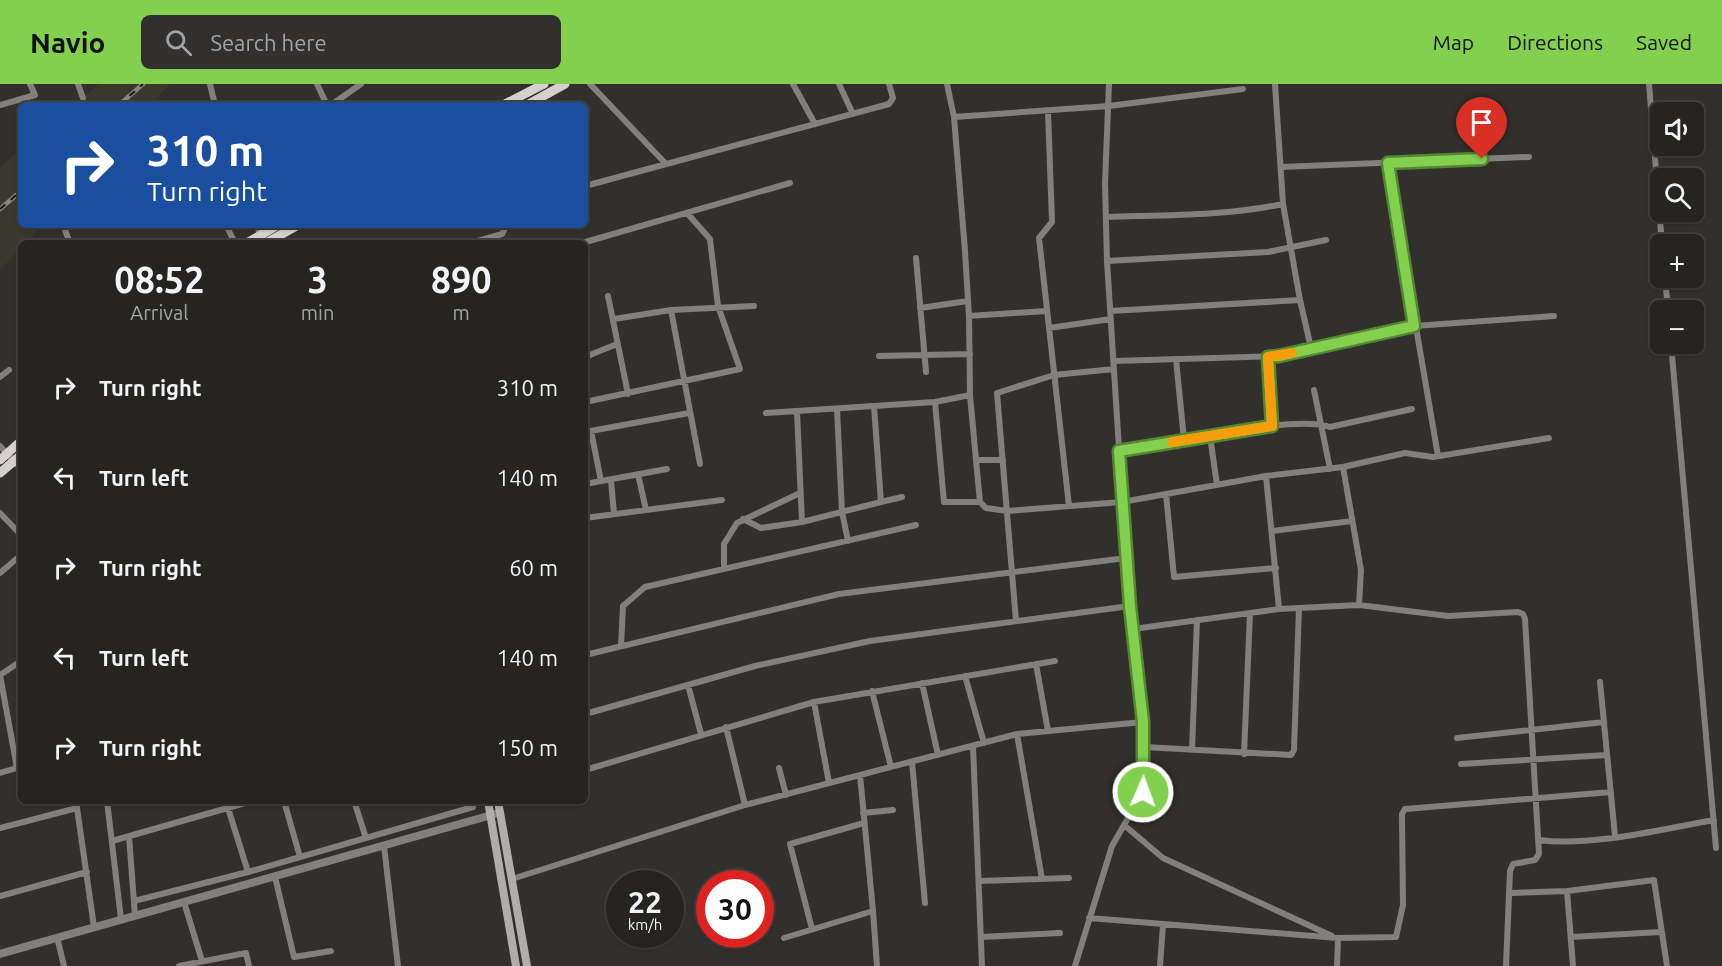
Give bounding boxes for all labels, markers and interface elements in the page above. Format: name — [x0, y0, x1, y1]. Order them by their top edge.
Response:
search box — [141, 15, 561, 69]
icon: search — [162, 26, 195, 59]
text: Navio — [30, 27, 105, 58]
text: Search here — [210, 30, 327, 55]
text: Map — [1433, 30, 1474, 54]
text: Directions — [1507, 30, 1603, 54]
text: Saved — [1636, 30, 1692, 54]
pin — [1456, 97, 1507, 159]
map controls — [1650, 102, 1704, 354]
button: sound — [1650, 102, 1704, 156]
icon: arrive — [1465, 106, 1498, 139]
icon: right — [48, 126, 126, 204]
text: 310 m — [147, 127, 264, 174]
button: search — [1650, 168, 1704, 222]
text: Turn right — [147, 176, 267, 206]
button: + — [1650, 234, 1704, 288]
text: 08:52 — [114, 259, 204, 300]
text: 3 — [307, 259, 328, 300]
text: 890 — [431, 259, 492, 300]
button: − — [1650, 300, 1704, 354]
text: Arrival — [130, 301, 189, 324]
text: min — [301, 301, 334, 324]
text: m — [453, 301, 470, 324]
icon: right — [48, 371, 81, 404]
text: Turn right — [99, 375, 201, 400]
text: 310 m — [497, 375, 558, 400]
icon: left — [48, 461, 81, 494]
text: Turn left — [99, 465, 189, 490]
text: 140 m — [497, 465, 558, 490]
icon: right — [48, 551, 81, 584]
text: Turn right — [99, 555, 201, 580]
text: 60 m — [509, 555, 558, 580]
icon: left — [48, 641, 81, 674]
text: Turn left — [99, 645, 189, 670]
text: 140 m — [497, 645, 558, 670]
icon: right — [48, 731, 81, 764]
text: Turn right — [99, 735, 201, 760]
text: 150 m — [497, 735, 558, 760]
position arrow — [1111, 760, 1175, 824]
speed limit sign: 30 — [696, 870, 774, 948]
text: 22 — [628, 885, 662, 919]
text: km/h — [628, 916, 662, 933]

